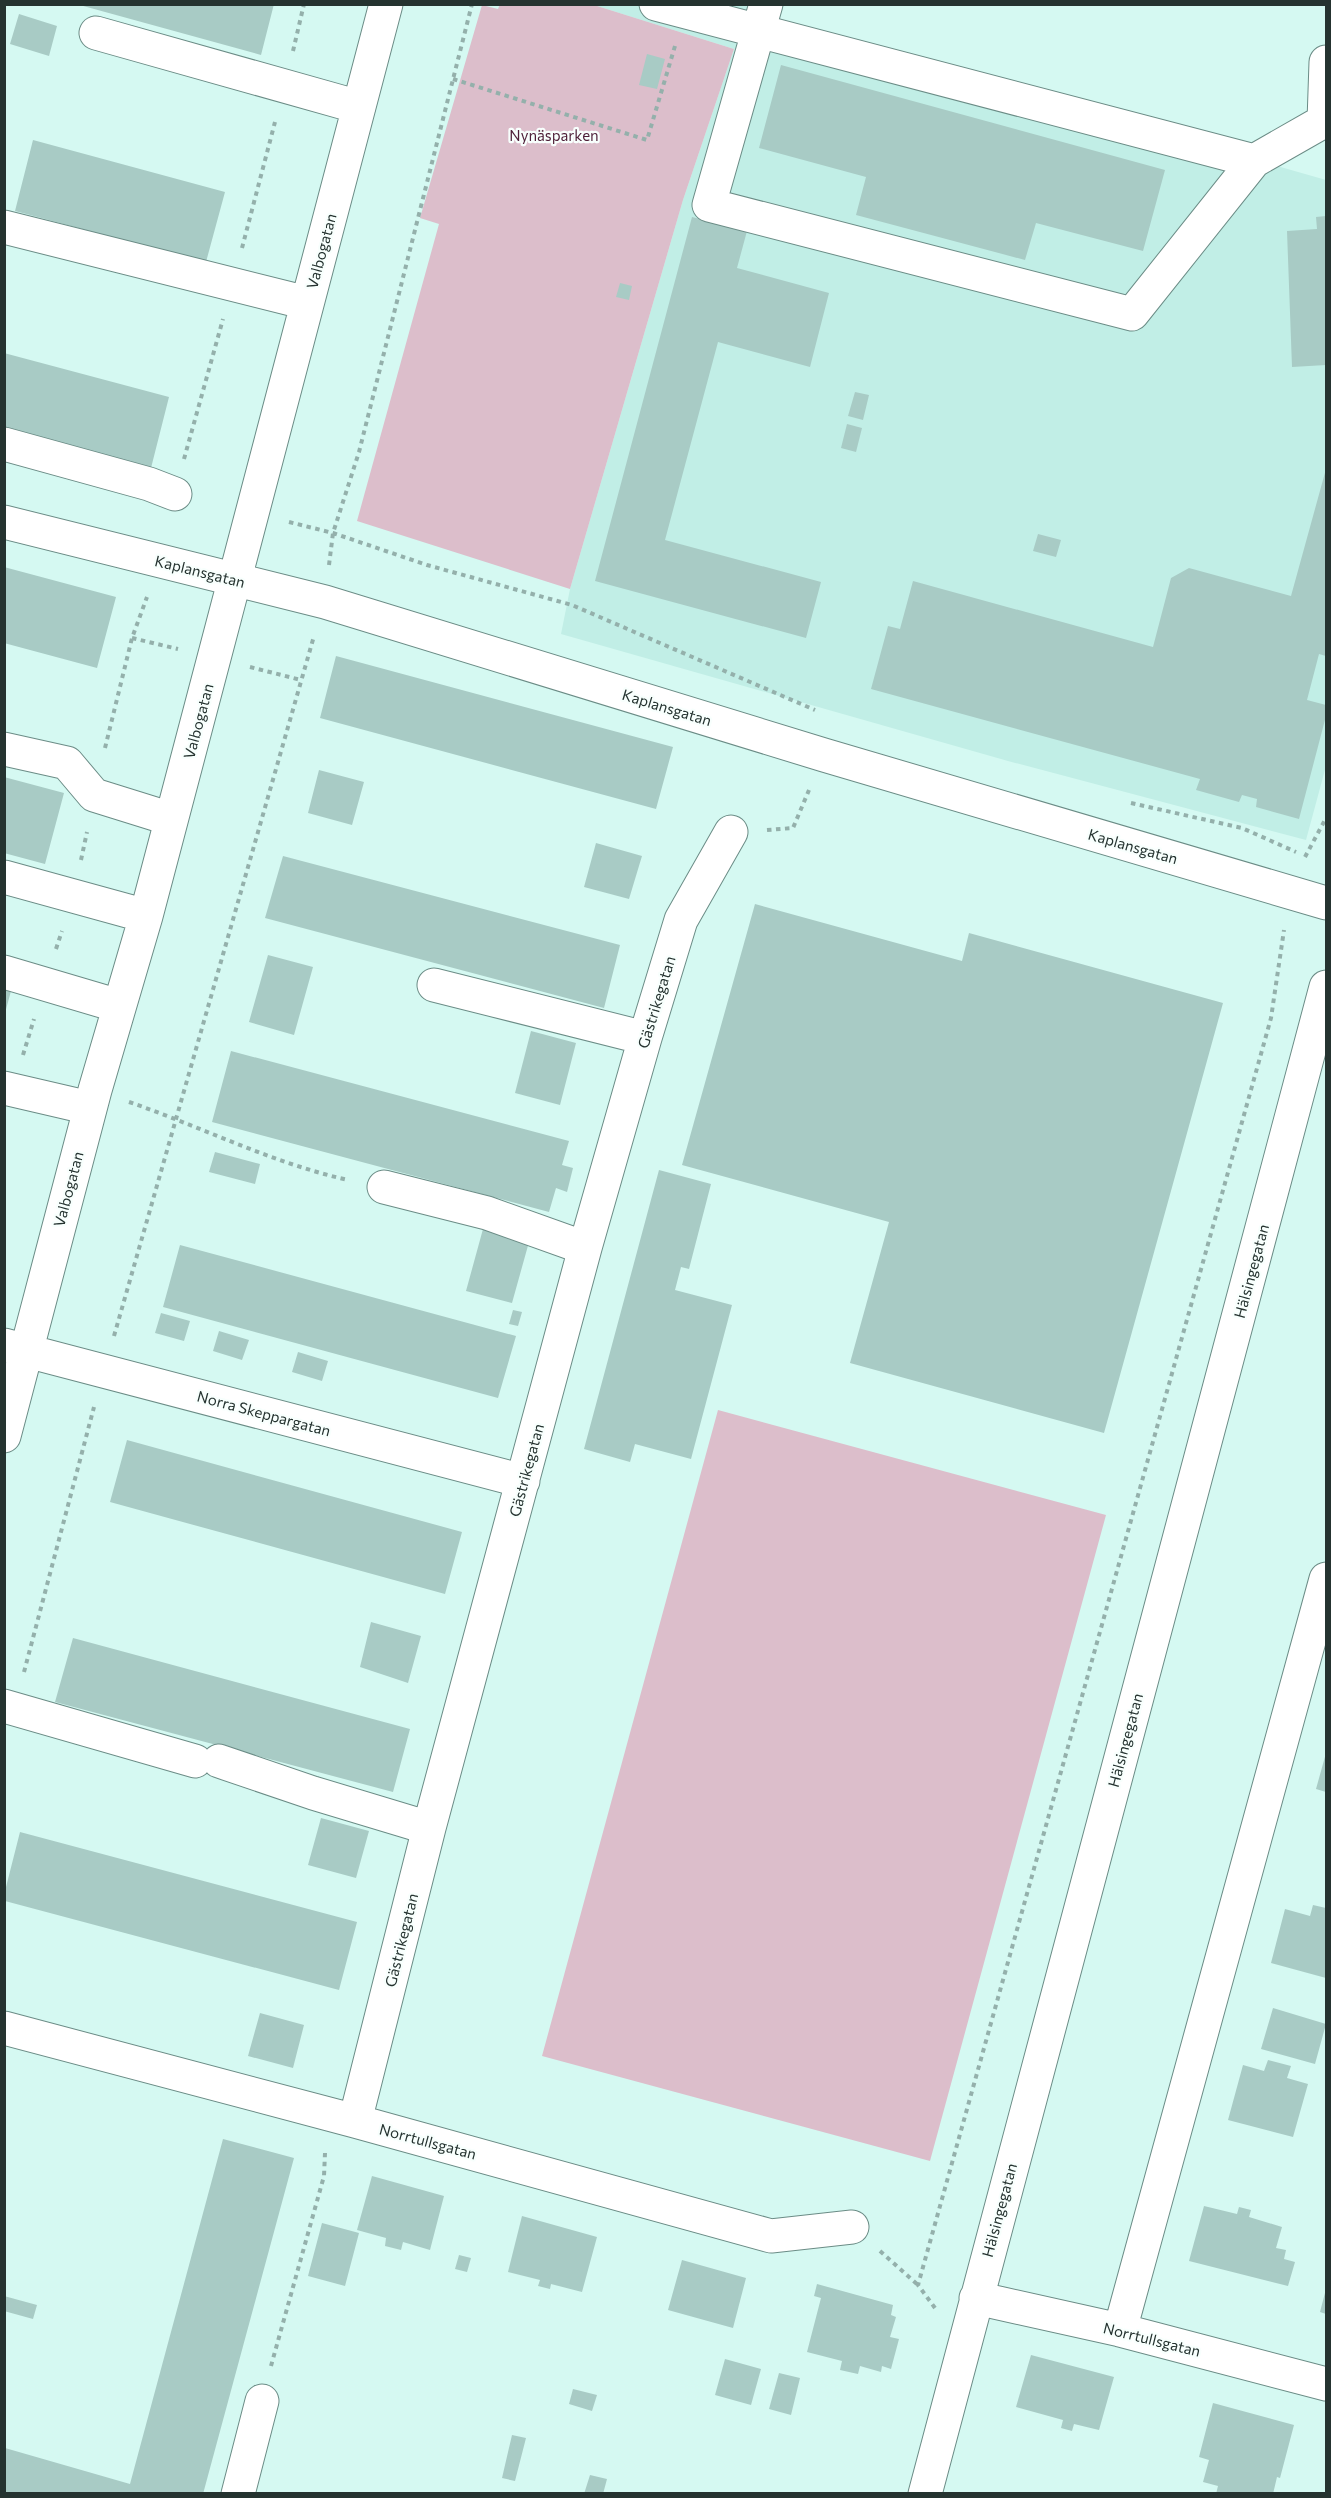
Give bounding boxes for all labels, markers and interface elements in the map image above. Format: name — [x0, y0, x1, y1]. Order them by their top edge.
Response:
park label: Nynäsparken — [509, 126, 599, 144]
street label: Valbogatan — [302, 211, 340, 291]
street label: Kaplansgatan — [153, 551, 247, 591]
street label: Valbogatan — [179, 681, 217, 761]
street label: Kaplansgatan — [620, 685, 714, 729]
street label: Kaplansgatan — [1086, 825, 1180, 867]
street label: Gästrikegatan — [633, 954, 679, 1050]
street label: Valbogatan — [49, 1149, 87, 1229]
street label: Hälsingegatan — [1230, 1222, 1272, 1320]
street label: Norra Skeppargatan — [195, 1387, 333, 1439]
street label: Gästrikegatan — [505, 1421, 547, 1519]
street label: Hälsingegatan — [1104, 1691, 1146, 1789]
street label: Gästrikegatan — [381, 1891, 421, 1989]
street label: Norrtullsgatan — [378, 2119, 478, 2163]
street label: Hälsingegatan — [978, 2161, 1020, 2259]
street label: Norrtullsgatan — [1101, 2318, 1203, 2360]

